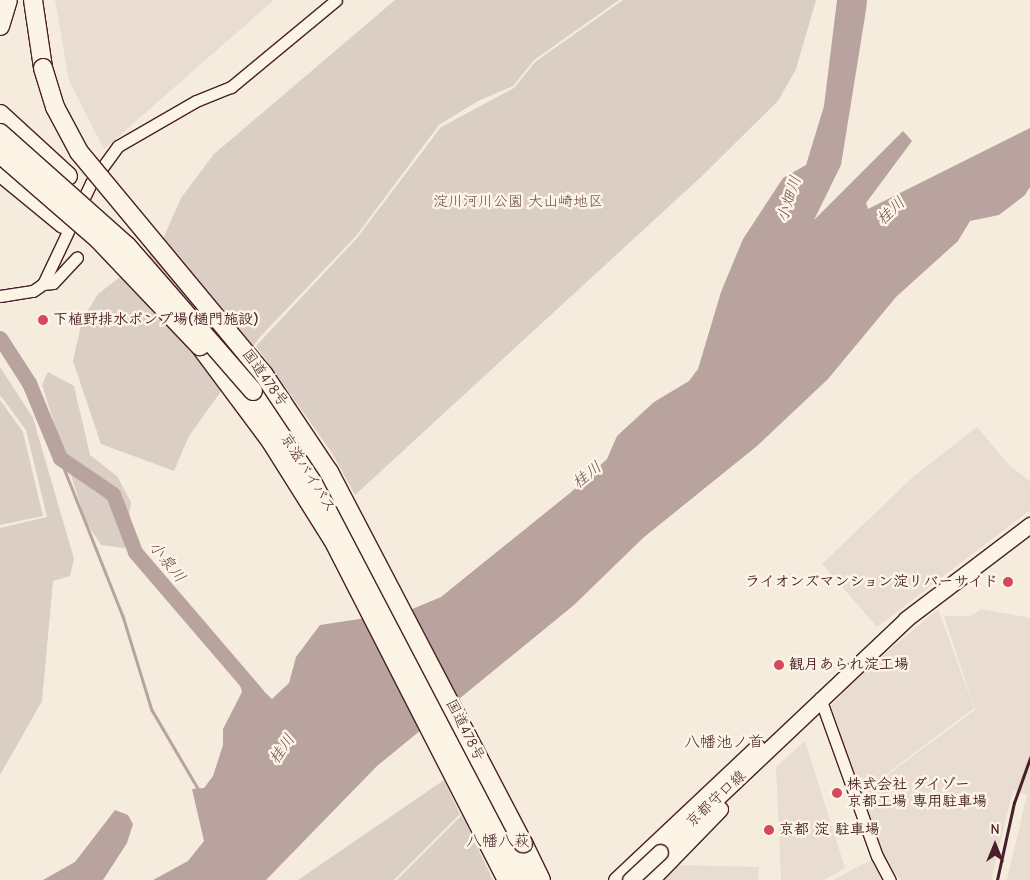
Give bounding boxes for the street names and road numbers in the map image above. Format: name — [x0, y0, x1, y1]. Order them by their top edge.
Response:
street label: 国道478号 — [238, 346, 292, 410]
street label: 京滋バイパス — [277, 430, 339, 516]
street label: 国道478号 — [442, 696, 488, 764]
street label: 京都守口線 — [682, 767, 750, 831]

